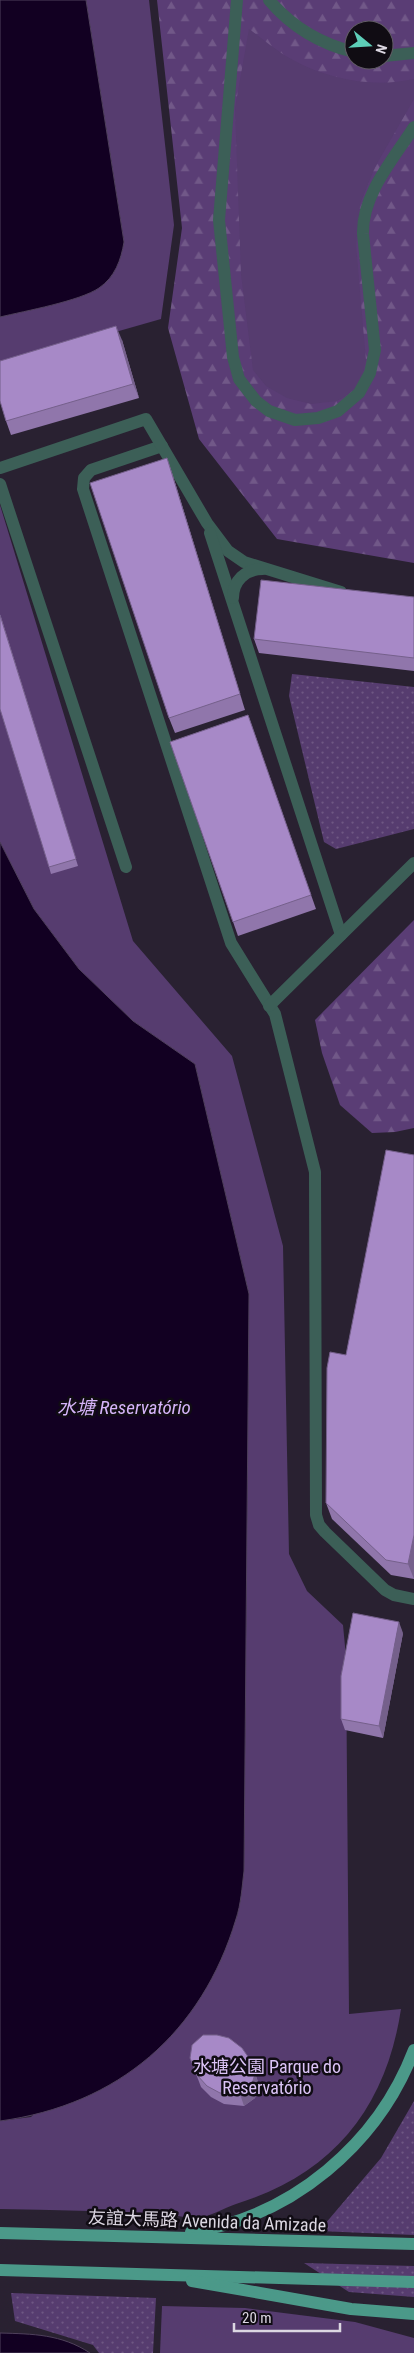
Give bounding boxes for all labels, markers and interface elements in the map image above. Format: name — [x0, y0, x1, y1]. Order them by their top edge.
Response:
north arrow — [344, 20, 394, 70]
text: N — [372, 42, 390, 56]
water label: 水塘 Reservatório — [57, 1396, 191, 1419]
park label: 水塘公園 Parque do Reservatório — [193, 2056, 341, 2098]
street label: 友誼大馬路 Avenida da Amizade — [88, 2206, 326, 2236]
scale bar — [234, 2300, 340, 2332]
text: 20 m — [242, 2309, 272, 2327]

